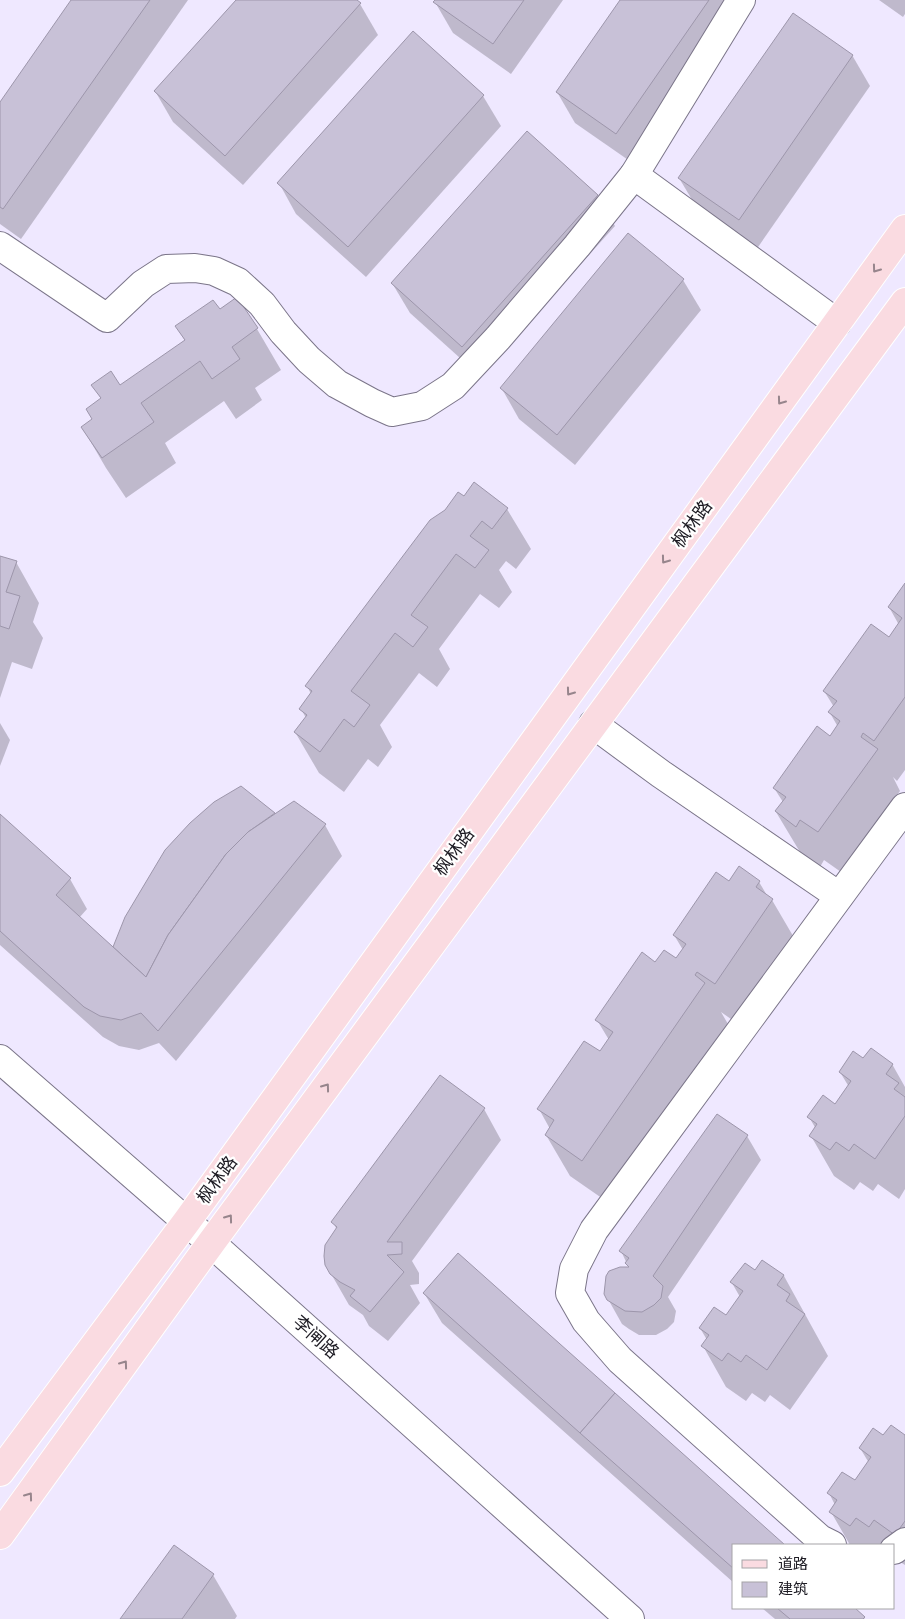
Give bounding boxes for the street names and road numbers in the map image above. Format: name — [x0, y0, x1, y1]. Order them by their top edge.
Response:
street label: 枫林路 — [667, 496, 717, 552]
street label: 枫林路 — [429, 824, 479, 880]
street label: 枫林路 — [192, 1152, 242, 1208]
street label: 李闸路 — [289, 1311, 343, 1363]

